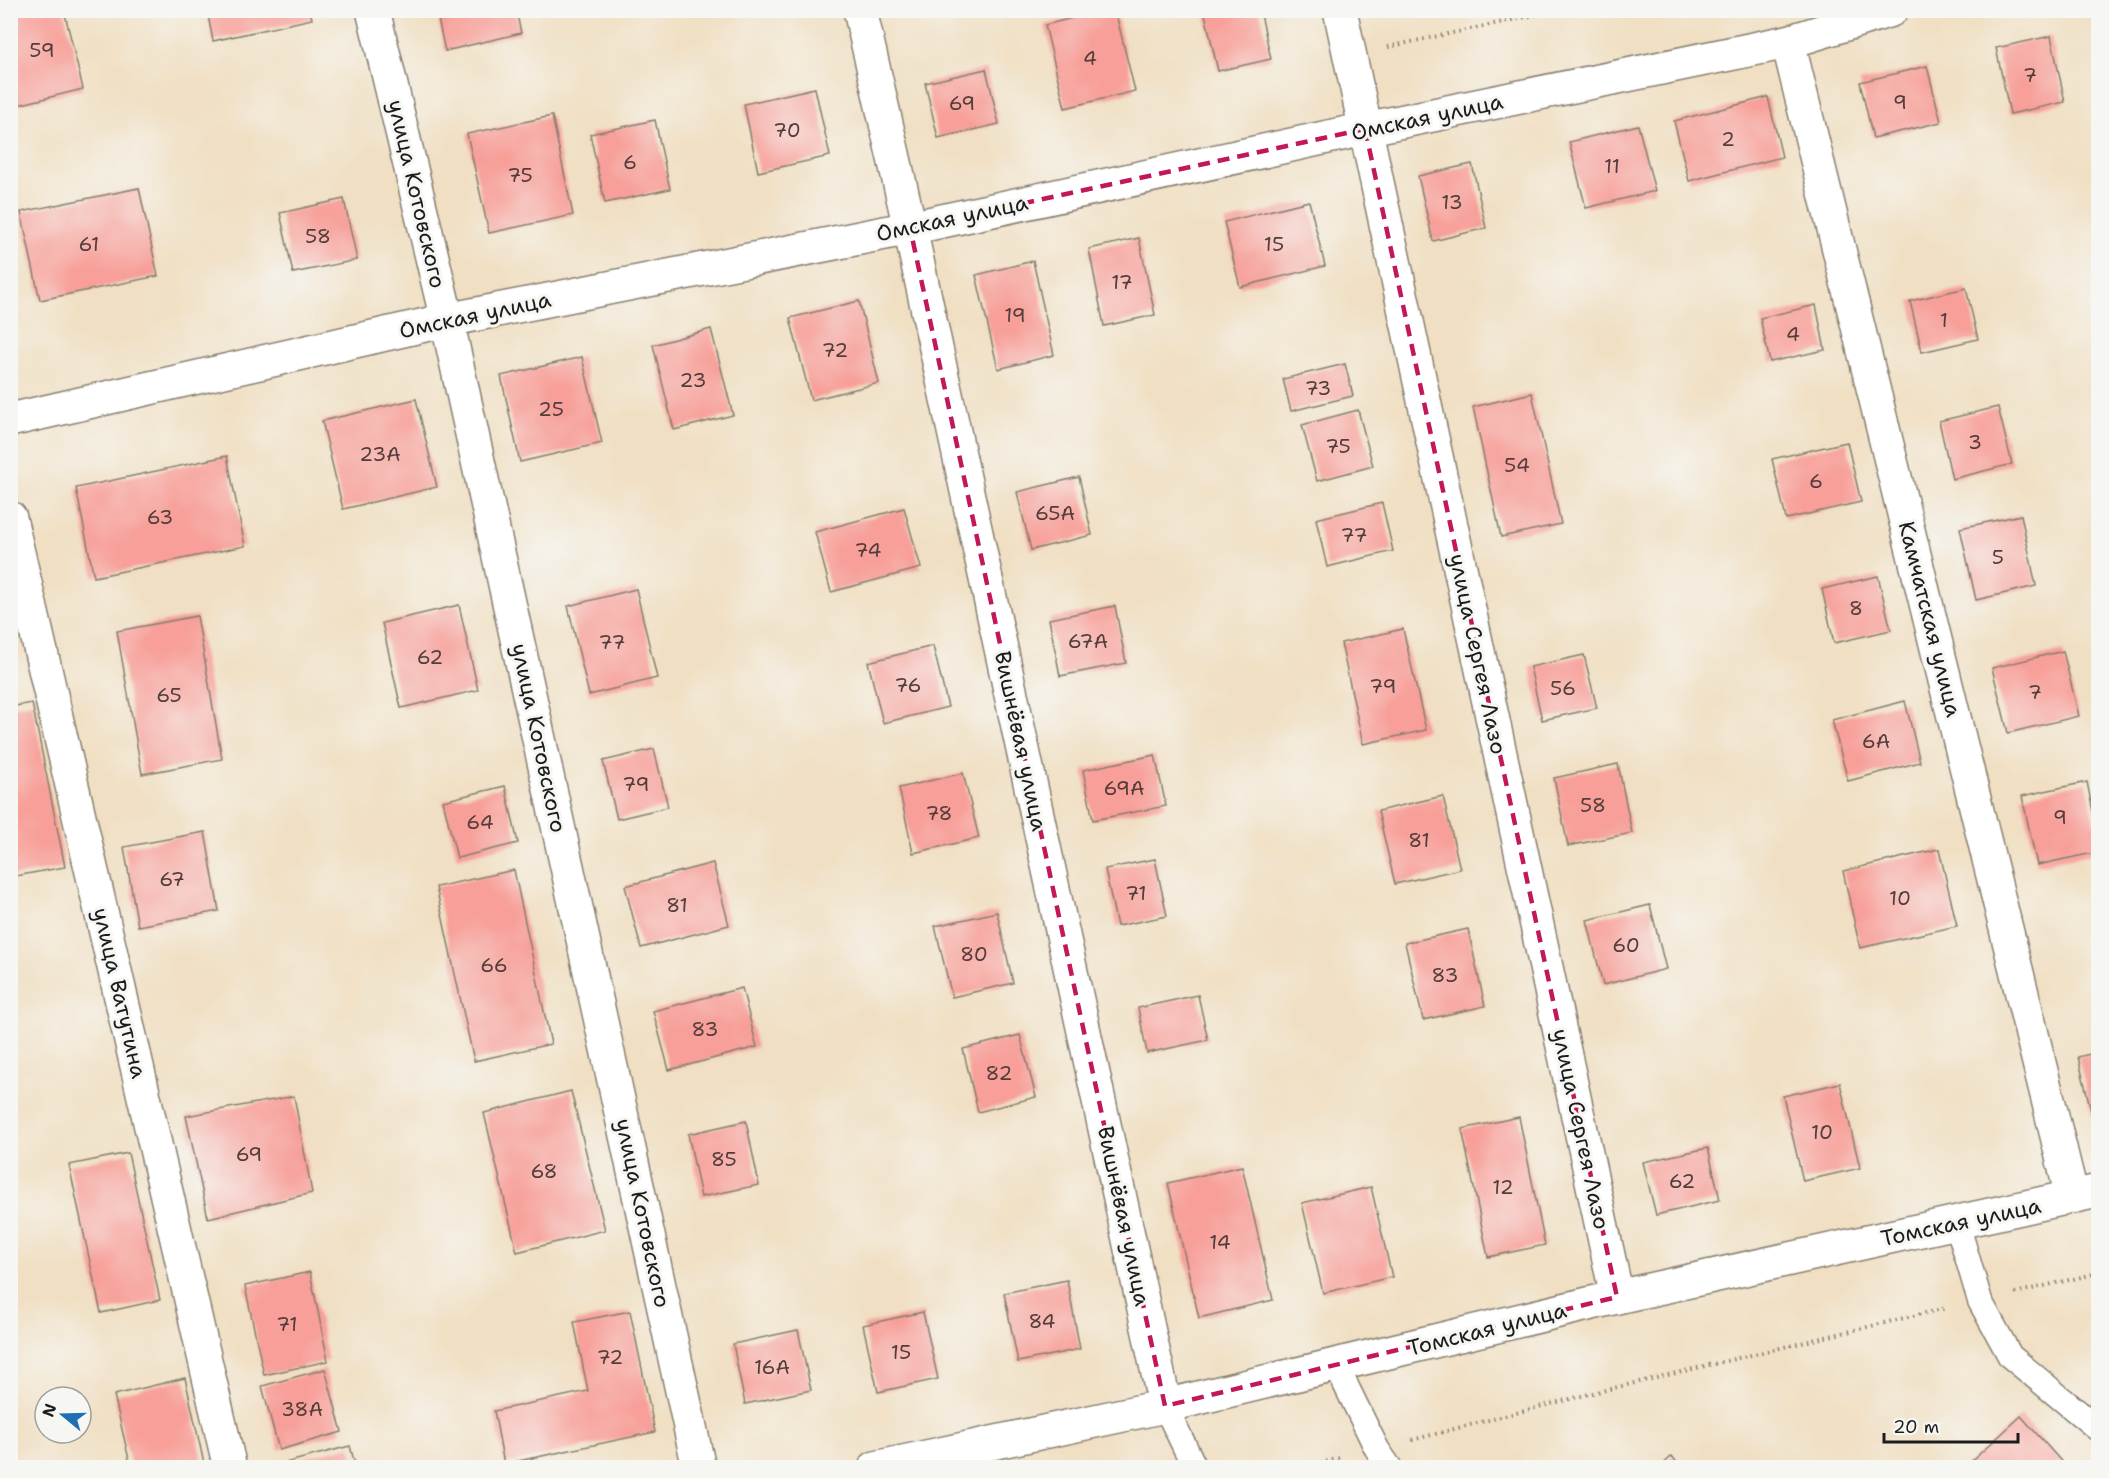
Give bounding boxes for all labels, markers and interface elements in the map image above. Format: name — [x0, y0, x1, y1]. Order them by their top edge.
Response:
house number: 59 — [29, 37, 55, 63]
house number: 4 — [1083, 45, 1097, 71]
house number: 7 — [2023, 62, 2037, 88]
street label: Омская улица — [1348, 87, 1506, 147]
house number: 9 — [1893, 89, 1907, 115]
house number: 69 — [949, 90, 975, 116]
street label: улица Котовского — [381, 97, 453, 291]
house number: 70 — [773, 117, 801, 143]
house number: 2 — [1721, 126, 1735, 152]
house number: 6 — [623, 149, 637, 175]
house number: 11 — [1604, 153, 1620, 179]
house number: 75 — [507, 162, 533, 188]
street label: Омская улица — [873, 188, 1031, 248]
house number: 13 — [1441, 189, 1463, 215]
house number: 58 — [305, 223, 331, 249]
house number: 61 — [79, 231, 99, 257]
house number: 15 — [1264, 231, 1284, 257]
house number: 17 — [1111, 269, 1133, 295]
street label: Омская улица — [396, 285, 554, 345]
house number: 19 — [1004, 302, 1026, 328]
house number: 1 — [1940, 307, 1948, 333]
house number: 4 — [1786, 321, 1800, 347]
house number: 72 — [822, 337, 848, 363]
house number: 23 — [680, 367, 706, 393]
house number: 73 — [1305, 375, 1331, 401]
house number: 25 — [538, 396, 564, 422]
house number: 3 — [1968, 429, 1982, 455]
house number: 75 — [1325, 433, 1351, 459]
house number: 23А — [359, 441, 401, 467]
house number: 54 — [1504, 452, 1530, 478]
house number: 6 — [1809, 468, 1823, 494]
house number: 65А — [1035, 500, 1075, 526]
house number: 63 — [147, 504, 173, 530]
street label: Камчатская улица — [1892, 518, 1968, 720]
house number: 77 — [1341, 522, 1367, 548]
house number: 74 — [854, 537, 882, 563]
house number: 5 — [1992, 544, 2004, 570]
street label: улица Сергея Лазо — [1443, 551, 1513, 757]
house number: 8 — [1849, 595, 1863, 621]
house number: 67А — [1068, 628, 1108, 654]
house number: 77 — [599, 629, 625, 655]
street label: улица Котовского — [505, 641, 573, 835]
house number: 62 — [417, 644, 443, 670]
street label: Вишнёвая улица — [988, 649, 1054, 834]
house number: 76 — [894, 672, 922, 698]
house number: 79 — [1369, 673, 1397, 699]
house number: 56 — [1550, 675, 1576, 701]
house number: 7 — [2028, 679, 2042, 705]
house number: 65 — [156, 682, 182, 708]
house number: 6А — [1862, 728, 1890, 754]
house number: 79 — [622, 771, 650, 797]
house number: 69А — [1104, 775, 1145, 801]
house number: 58 — [1580, 792, 1606, 818]
house number: 78 — [925, 800, 953, 826]
house number: 9 — [2053, 804, 2067, 830]
house number: 64 — [466, 809, 494, 835]
house number: 81 — [1408, 827, 1430, 853]
house number: 67 — [159, 866, 185, 892]
house number: 71 — [1125, 880, 1147, 906]
house number: 10 — [1889, 885, 1911, 911]
house number: 81 — [666, 892, 688, 918]
street label: улица Ватутина — [86, 905, 154, 1082]
house number: 60 — [1612, 932, 1640, 958]
house number: 80 — [960, 941, 988, 967]
house number: 66 — [480, 952, 508, 978]
house number: 83 — [1432, 962, 1458, 988]
house number: 83 — [692, 1016, 718, 1042]
street label: улица Сергея Лазо — [1546, 1026, 1616, 1232]
house number: 82 — [986, 1060, 1012, 1086]
street label: улица Котовского — [609, 1116, 677, 1310]
house number: 10 — [1811, 1119, 1833, 1145]
street label: Вишнёвая улица — [1091, 1124, 1157, 1309]
house number: 69 — [236, 1141, 262, 1167]
house number: 85 — [711, 1146, 737, 1172]
house number: 68 — [530, 1158, 558, 1184]
house number: 62 — [1669, 1168, 1695, 1194]
house number: 12 — [1492, 1174, 1514, 1200]
street label: Томская улица — [1878, 1191, 2044, 1253]
house number: 14 — [1209, 1229, 1231, 1255]
street label: Томская улица — [1404, 1295, 1570, 1363]
house number: 84 — [1028, 1308, 1056, 1334]
house number: 71 — [276, 1311, 298, 1337]
house number: 15 — [891, 1339, 911, 1365]
house number: 72 — [597, 1344, 623, 1370]
house number: 16А — [754, 1354, 790, 1380]
north arrow — [33, 1385, 93, 1445]
house number: 38А — [281, 1396, 323, 1422]
text: N — [37, 1401, 61, 1420]
scale bar — [1884, 1406, 2018, 1444]
text: 20 m — [1893, 1415, 1939, 1439]

